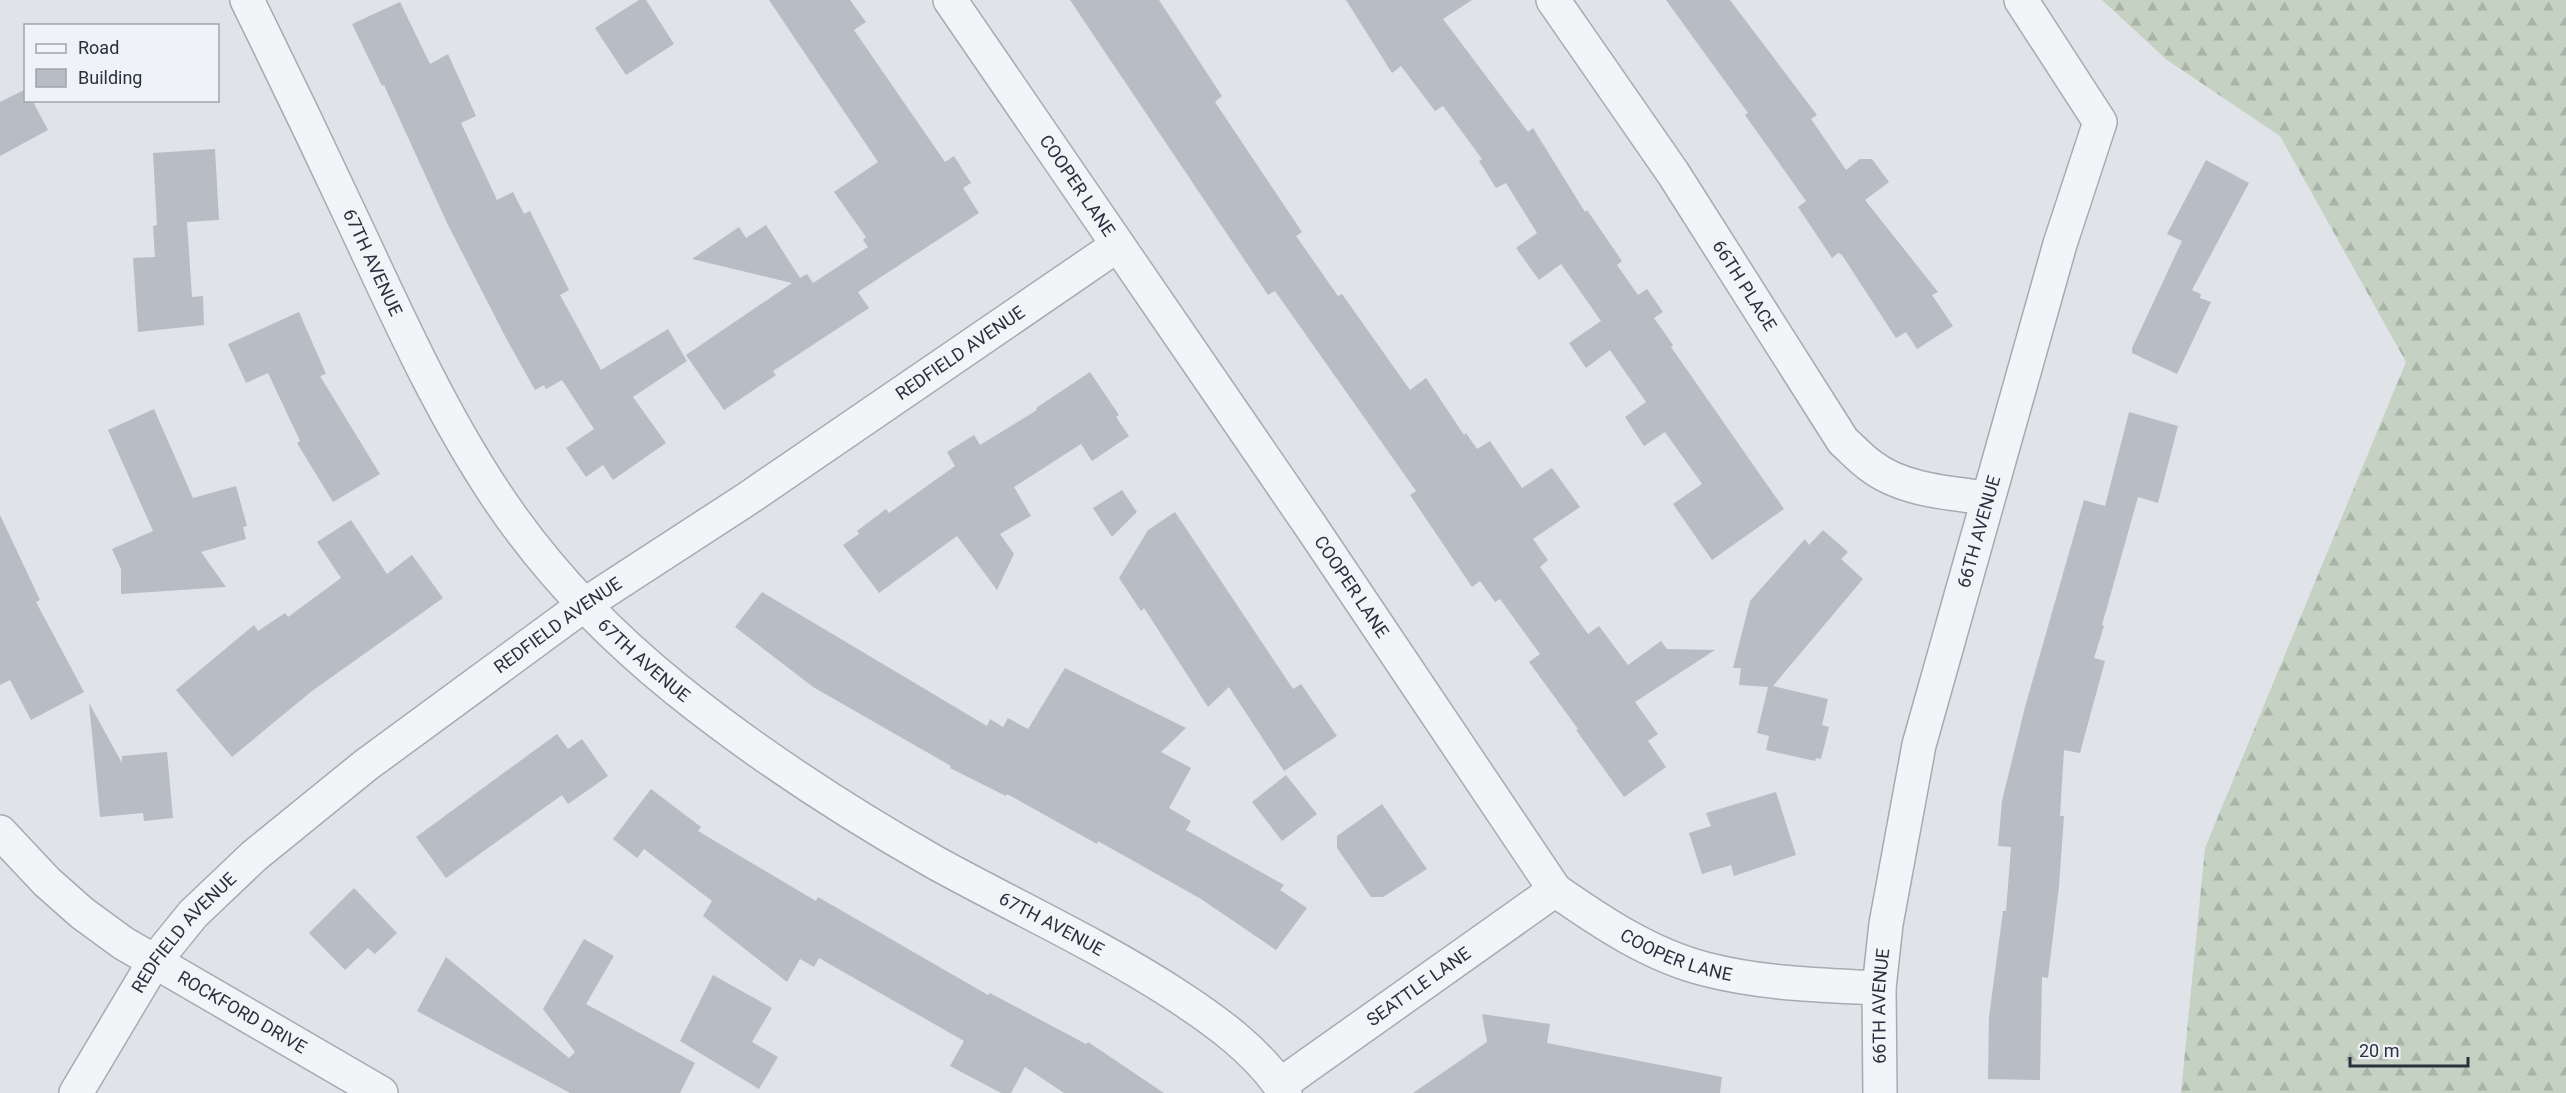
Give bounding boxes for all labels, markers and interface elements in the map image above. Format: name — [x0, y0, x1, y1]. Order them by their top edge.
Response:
legend — [24, 24, 219, 102]
text: Road — [78, 37, 119, 58]
text: Building — [78, 67, 142, 88]
street label: COOPER LANE — [1036, 131, 1120, 240]
street label: 67TH AVENUE — [339, 205, 407, 319]
street label: 66TH PLACE — [1708, 236, 1781, 335]
street label: REDFIELD AVENUE — [891, 301, 1028, 404]
street label: 66TH AVENUE — [1953, 473, 2004, 590]
street label: COOPER LANE — [1310, 532, 1394, 642]
street label: REDFIELD AVENUE — [490, 573, 625, 678]
street label: 67TH AVENUE — [594, 614, 694, 706]
street label: REDFIELD AVENUE — [127, 868, 240, 997]
street label: 67TH AVENUE — [996, 887, 1108, 960]
street label: COOPER LANE — [1617, 924, 1734, 985]
street label: SEATTLE LANE — [1362, 942, 1474, 1030]
street label: 66TH AVENUE — [1868, 947, 1893, 1064]
street label: ROCKFORD DRIVE — [174, 966, 311, 1058]
scale bar — [2350, 1030, 2468, 1068]
text: 20 m — [2359, 1040, 2399, 1061]

